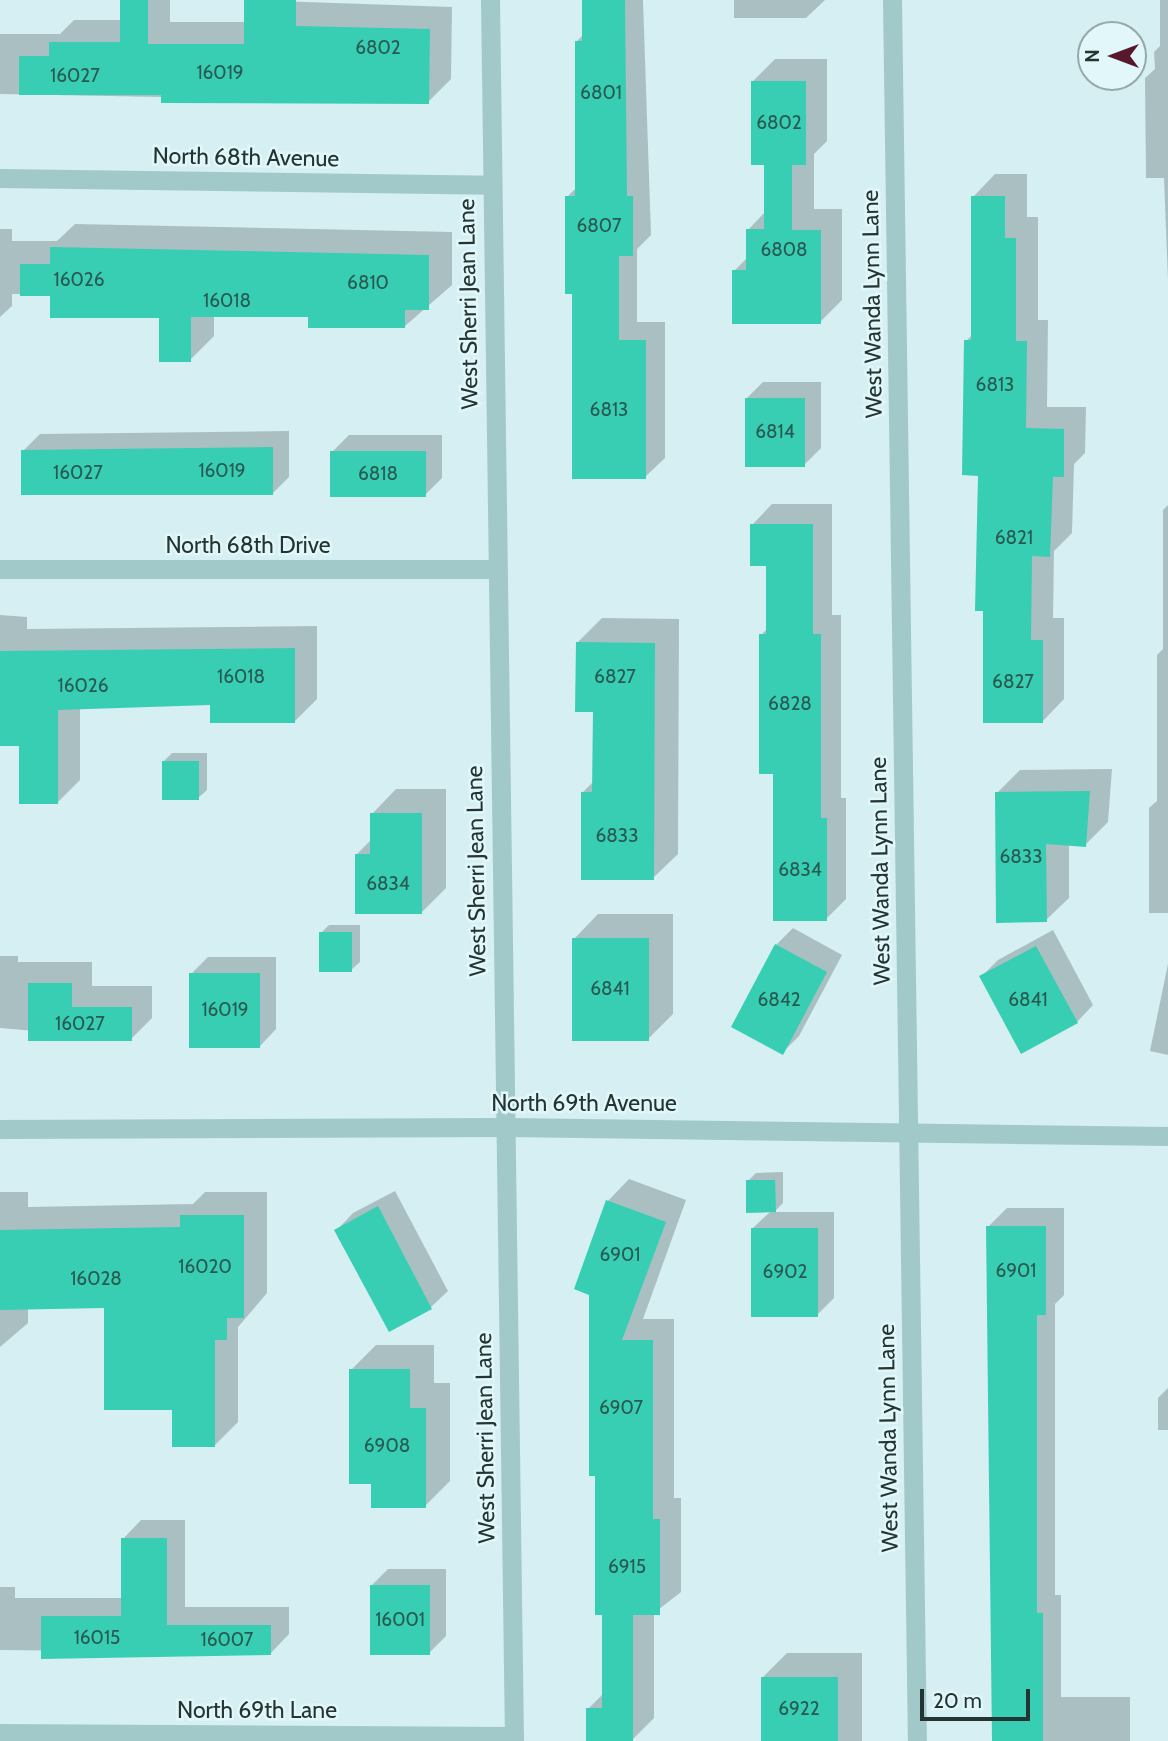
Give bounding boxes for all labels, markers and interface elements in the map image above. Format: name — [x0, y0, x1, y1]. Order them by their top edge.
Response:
north arrow — [1077, 21, 1147, 91]
house number: 6802 — [355, 37, 401, 59]
text: N — [1081, 49, 1104, 63]
house number: 16019 — [196, 62, 244, 84]
house number: 16027 — [50, 65, 100, 87]
house number: 6801 — [580, 82, 622, 104]
house number: 6802 — [756, 112, 802, 134]
street label: North 68th Avenue — [153, 142, 339, 172]
street label: West Wanda Lynn Lane — [856, 190, 888, 418]
street label: West Sherri Jean Lane — [452, 198, 484, 410]
house number: 6807 — [577, 215, 621, 237]
house number: 6808 — [760, 239, 808, 261]
house number: 16026 — [54, 269, 104, 291]
house number: 6810 — [347, 272, 389, 294]
house number: 16018 — [203, 290, 251, 312]
house number: 6813 — [976, 374, 1014, 396]
house number: 6813 — [590, 399, 628, 421]
house number: 6814 — [755, 421, 795, 443]
house number: 16019 — [198, 460, 246, 482]
house number: 16027 — [53, 462, 103, 484]
house number: 6818 — [358, 463, 398, 485]
house number: 6821 — [995, 527, 1033, 549]
street label: North 68th Drive — [165, 531, 331, 559]
house number: 16018 — [217, 666, 265, 688]
house number: 6827 — [594, 666, 636, 688]
house number: 6827 — [992, 671, 1034, 693]
house number: 16026 — [58, 675, 108, 697]
house number: 6828 — [768, 693, 812, 715]
street label: West Wanda Lynn Lane — [864, 757, 896, 985]
street label: West Sherri Jean Lane — [460, 765, 492, 977]
house number: 6833 — [596, 825, 638, 847]
house number: 6833 — [1000, 846, 1042, 868]
house number: 6834 — [778, 859, 822, 881]
house number: 6834 — [366, 873, 410, 895]
house number: 6841 — [590, 978, 630, 1000]
house number: 6842 — [757, 989, 801, 1011]
house number: 6841 — [1008, 989, 1048, 1011]
house number: 16019 — [201, 999, 249, 1021]
house number: 16027 — [55, 1013, 105, 1035]
street label: North 69th Avenue — [491, 1089, 677, 1117]
house number: 6901 — [599, 1244, 641, 1266]
house number: 16020 — [178, 1256, 232, 1278]
house number: 6901 — [995, 1260, 1037, 1282]
house number: 6902 — [763, 1261, 807, 1283]
house number: 16028 — [70, 1268, 122, 1290]
street label: West Wanda Lynn Lane — [872, 1324, 904, 1552]
street label: West Sherri Jean Lane — [469, 1332, 501, 1544]
house number: 6907 — [599, 1397, 643, 1419]
house number: 6908 — [364, 1435, 410, 1457]
house number: 6915 — [608, 1556, 646, 1578]
house number: 16001 — [375, 1609, 425, 1631]
house number: 16015 — [74, 1627, 120, 1649]
house number: 16007 — [201, 1629, 253, 1651]
scale bar — [923, 1674, 1033, 1718]
text: 20 m — [933, 1688, 982, 1713]
street label: North 69th Lane — [177, 1696, 337, 1724]
house number: 6922 — [778, 1698, 820, 1720]

